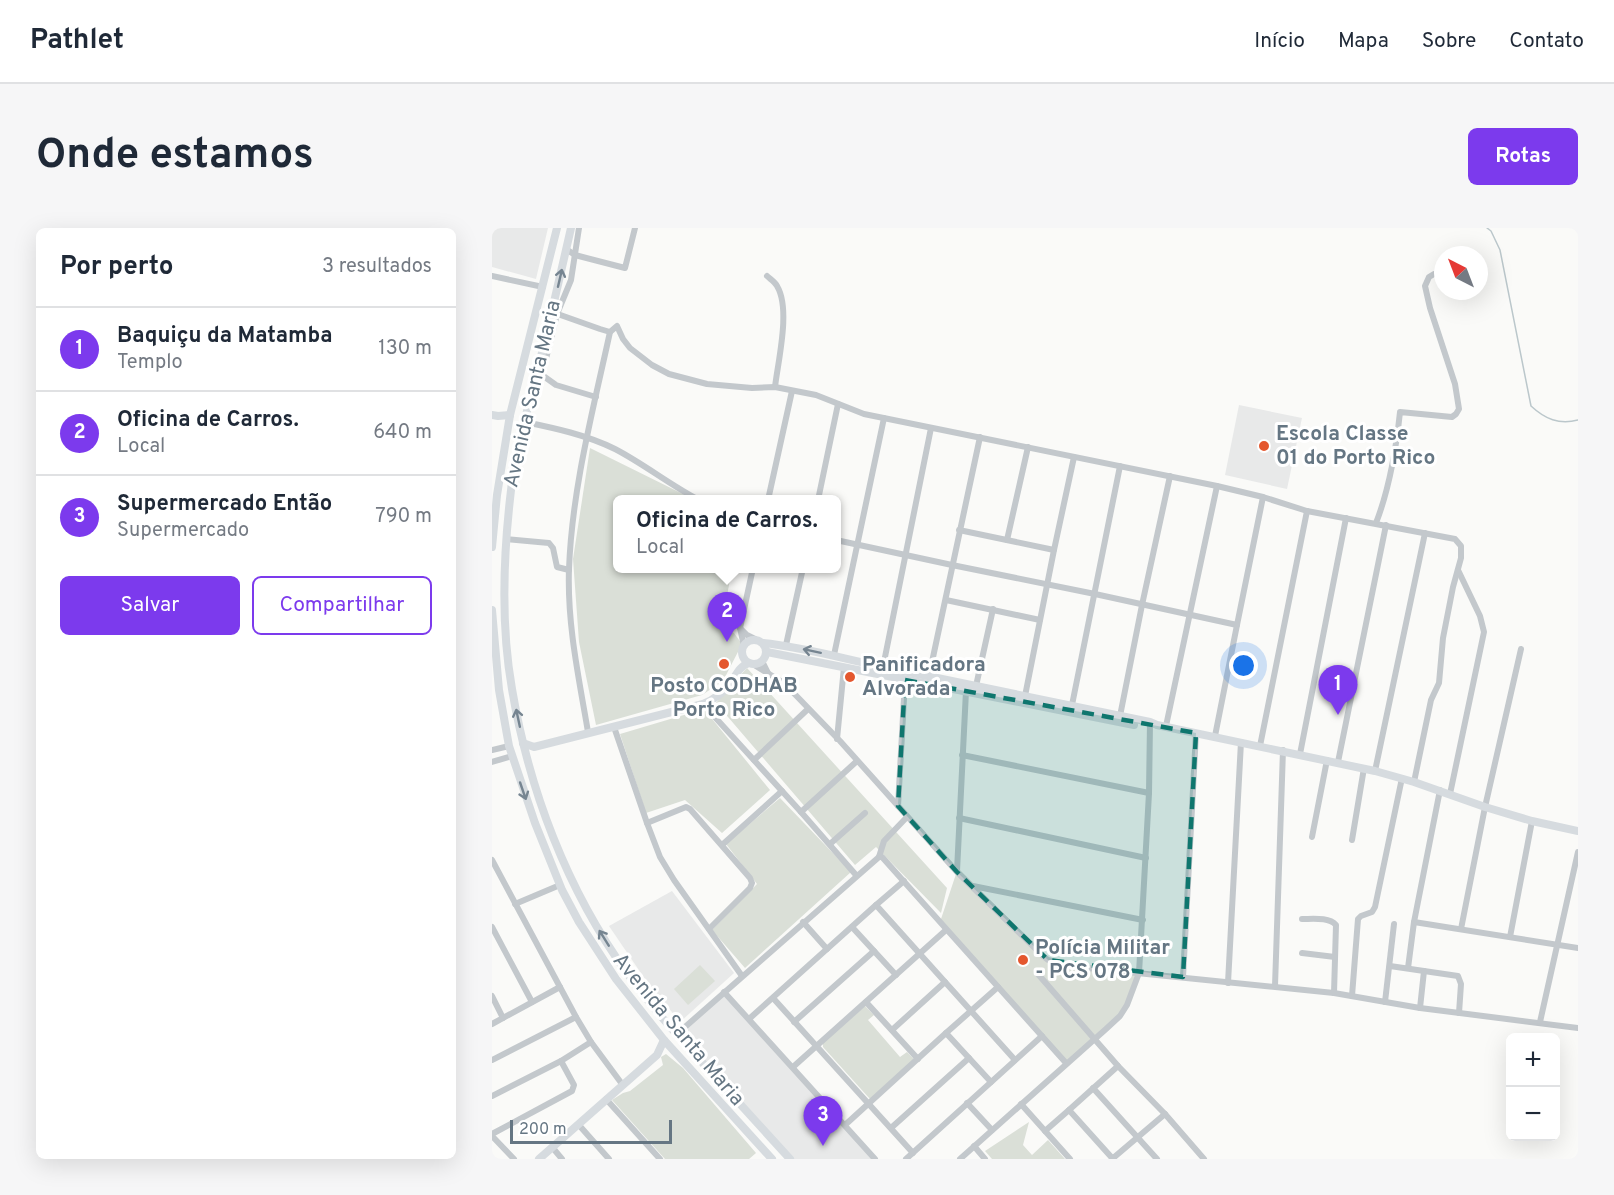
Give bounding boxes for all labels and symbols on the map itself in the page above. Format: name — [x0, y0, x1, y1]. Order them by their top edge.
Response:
north arrow — [1434, 246, 1488, 300]
one-way arrow — [554, 269, 566, 288]
street label: Avenida Santa Maria — [498, 298, 568, 490]
place label: Escola Classe 01 do Porto Rico — [1276, 421, 1435, 472]
marker: Escola Classe 01 do Porto Rico — [1257, 439, 1271, 453]
pin: 2 — [708, 592, 746, 642]
one-way arrow — [803, 645, 823, 656]
your location — [1229, 651, 1258, 680]
place label: Panificadora Alvorada — [862, 652, 986, 703]
marker: Posto CODHAB Porto Rico — [717, 657, 731, 671]
pin: 1 — [1318, 666, 1358, 715]
marker: Panificadora Alvorada — [843, 670, 857, 684]
place label: Posto CODHAB Porto Rico — [650, 673, 798, 724]
one-way arrow — [511, 709, 523, 728]
one-way arrow — [519, 781, 530, 799]
one-way arrow — [597, 930, 609, 947]
place label: Polícia Militar - PCS 078 — [1035, 935, 1170, 986]
street label: Avenida Santa Maria — [606, 948, 750, 1112]
marker: Polícia Militar - PCS 078 — [1016, 953, 1030, 967]
pin: 3 — [804, 1096, 842, 1146]
scale bar — [510, 1117, 672, 1144]

